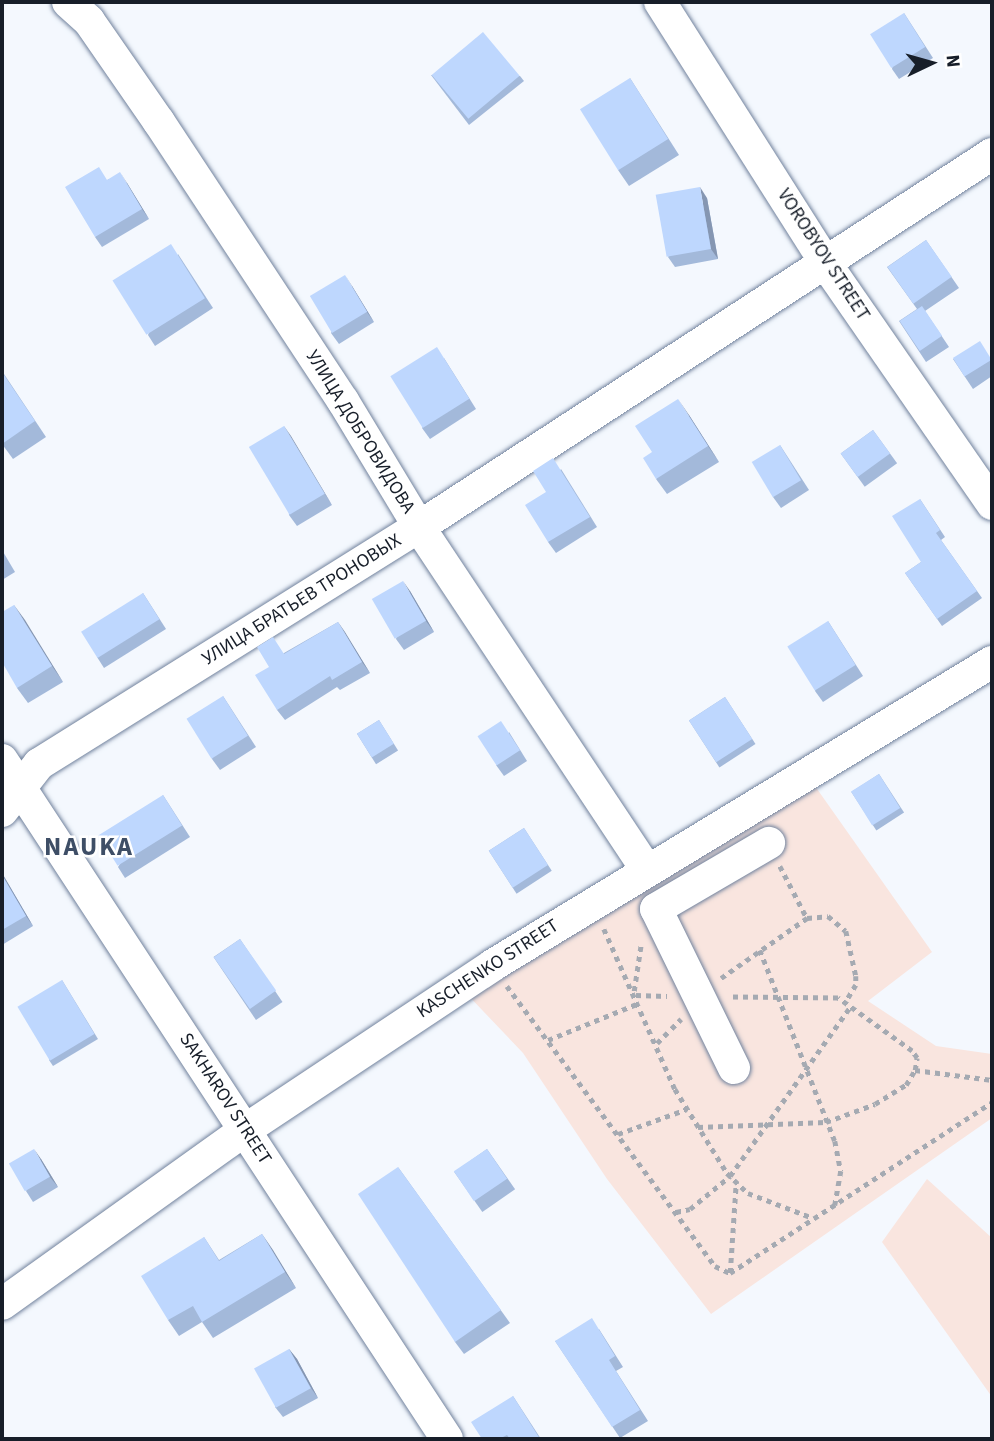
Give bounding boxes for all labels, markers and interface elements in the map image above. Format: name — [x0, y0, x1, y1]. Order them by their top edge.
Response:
north arrow — [896, 28, 966, 98]
text: N — [938, 54, 966, 69]
street label: VOROBYOV STREET — [772, 185, 874, 325]
street label: УЛИЦА ДОБРОВИДОВА — [301, 346, 419, 518]
street label: УЛИЦА БРАТЬЕВ ТРОНОВЫХ — [198, 529, 406, 671]
district label: NAUKA — [45, 831, 133, 863]
street label: KASCHENKO STREET — [413, 915, 563, 1023]
street label: SAKHAROV STREET — [174, 1029, 276, 1169]

